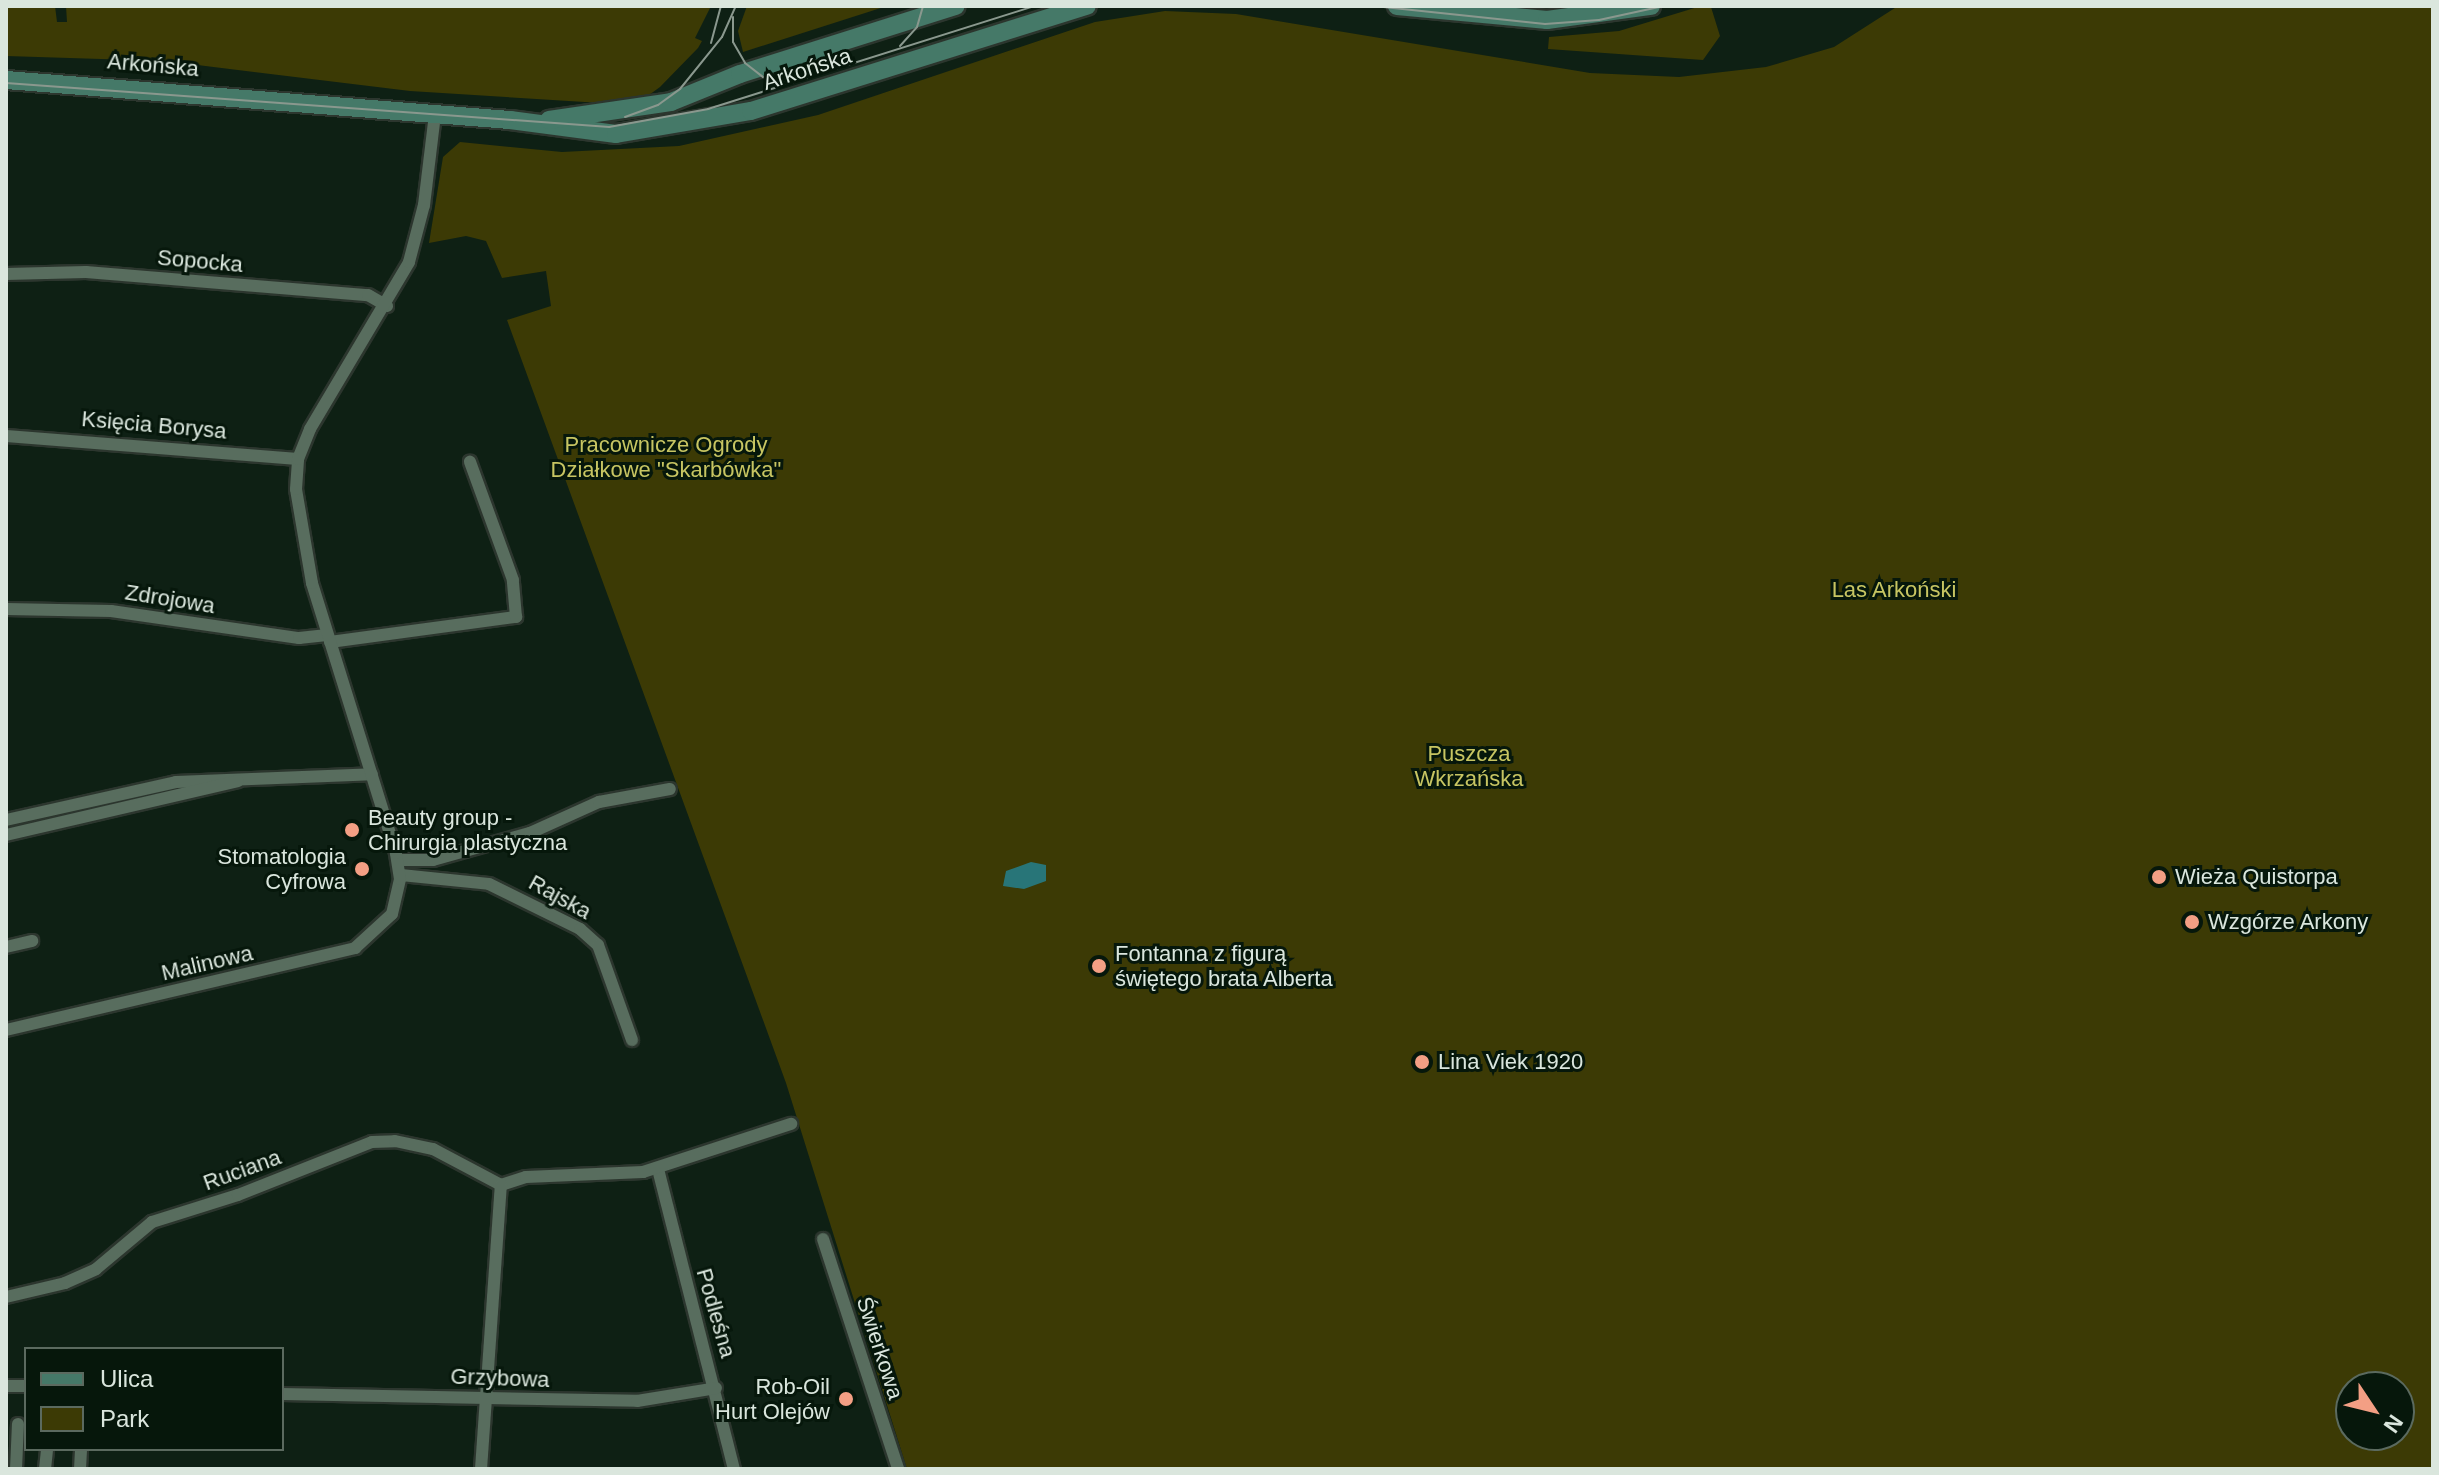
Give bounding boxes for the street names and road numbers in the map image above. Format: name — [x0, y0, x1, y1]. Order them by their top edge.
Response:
street label: Arkońska — [759, 42, 855, 96]
street label: Arkońska — [106, 48, 200, 82]
street label: Sopocka — [156, 244, 244, 278]
street label: Księcia Borysa — [80, 406, 228, 444]
street label: Zdrojowa — [123, 579, 217, 619]
street label: Rajska — [524, 869, 596, 925]
street label: Malinowa — [159, 940, 255, 986]
street label: Ruciana — [200, 1144, 284, 1196]
street label: Podleśna — [691, 1265, 741, 1361]
street label: Świerkowa — [851, 1293, 909, 1403]
street label: Grzybowa — [450, 1363, 550, 1393]

